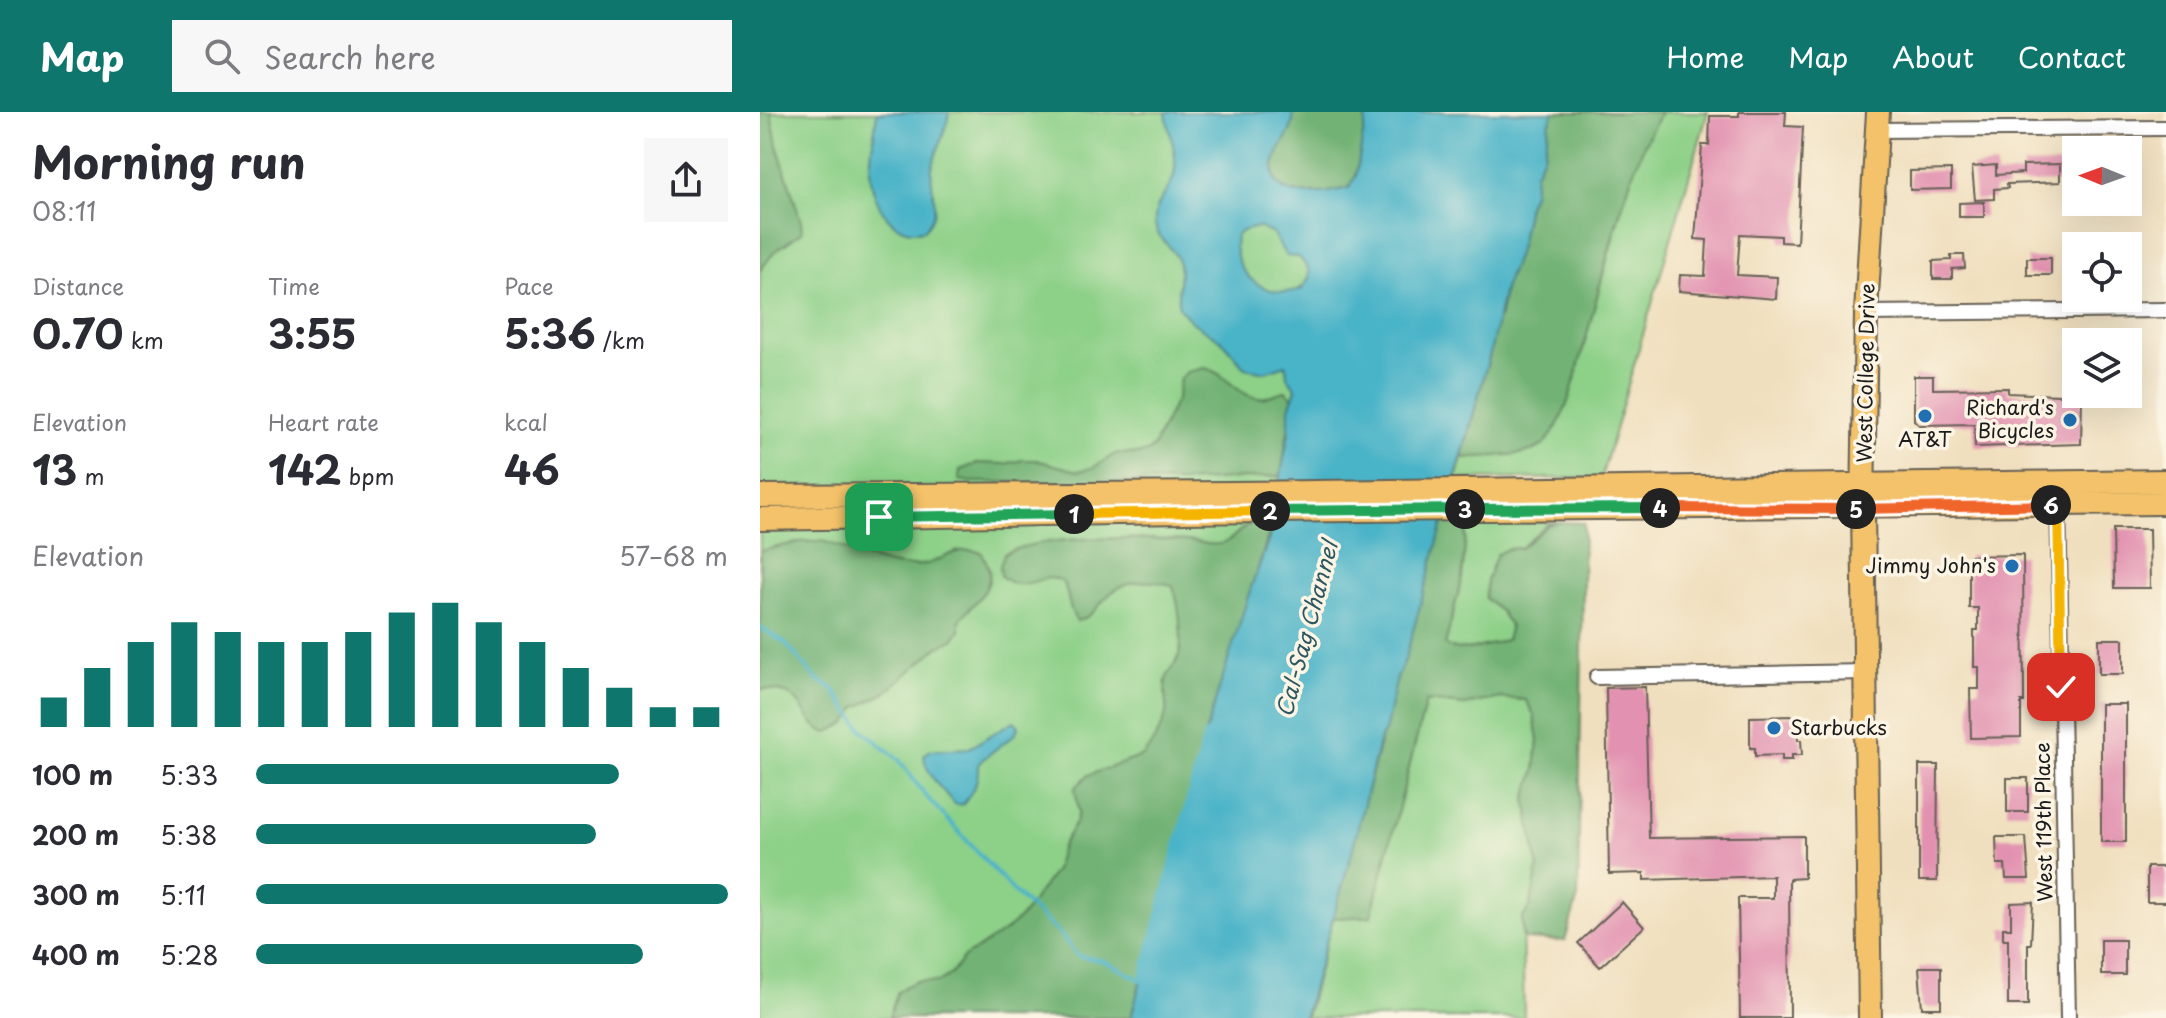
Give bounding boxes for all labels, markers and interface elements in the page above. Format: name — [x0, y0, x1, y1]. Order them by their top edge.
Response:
search box — [172, 20, 732, 92]
text: Map — [40, 28, 124, 85]
icon: search — [200, 34, 244, 78]
text: Search here — [264, 34, 436, 79]
text: Home — [1666, 35, 1744, 78]
text: Map — [1788, 35, 1848, 78]
text: About — [1892, 35, 1974, 78]
text: Contact — [2018, 35, 2126, 78]
text: Morning run — [32, 128, 306, 194]
north arrow — [2062, 136, 2142, 216]
map controls — [2062, 136, 2142, 408]
button: share — [644, 138, 728, 222]
text: 08:11 — [32, 191, 96, 230]
button: locate — [2062, 232, 2142, 312]
text: Distance — [32, 269, 124, 302]
text: Time — [268, 269, 320, 302]
text: Pace — [504, 269, 554, 302]
street label: West College Drive — [1848, 283, 1882, 463]
text: 0.70 — [32, 302, 123, 363]
text: 3:55 — [268, 302, 357, 363]
text: 5:36 — [504, 302, 596, 363]
text: km — [123, 323, 164, 356]
text: /km — [596, 323, 645, 356]
button: layers — [2062, 328, 2142, 408]
place label: Richard's Bicycles — [1966, 392, 2054, 445]
text: Elevation — [32, 405, 127, 438]
text: Heart rate — [268, 405, 379, 438]
text: kcal — [504, 405, 548, 438]
marker: AT&T — [1916, 407, 1934, 425]
marker: Richard's Bicycles — [2061, 411, 2079, 429]
place label: AT&T — [1898, 424, 1952, 454]
text: 13 — [32, 438, 77, 499]
text: 142 — [268, 438, 342, 499]
text: 46 — [504, 438, 560, 499]
text: m — [77, 459, 104, 492]
text: bpm — [342, 459, 394, 492]
pin — [845, 483, 913, 551]
pin: 6 — [2031, 485, 2071, 525]
pin: 4 — [1640, 488, 1680, 528]
text: 6 — [2043, 488, 2059, 521]
pin: 3 — [1445, 489, 1485, 529]
pin: 5 — [1836, 489, 1876, 529]
pin: 2 — [1250, 491, 1290, 531]
text: 4 — [1653, 491, 1667, 524]
text: 3 — [1458, 492, 1472, 525]
text: 5 — [1849, 492, 1863, 525]
pin: 1 — [1054, 494, 1094, 534]
text: 2 — [1262, 494, 1278, 527]
icon: arrive — [857, 495, 901, 539]
text: 1 — [1069, 497, 1079, 530]
water label: Cal-Sag Channel — [1266, 534, 1346, 720]
text: Elevation — [32, 536, 144, 575]
text: 57–68 m — [619, 536, 728, 575]
place label: Jimmy John's — [1865, 550, 1996, 580]
marker: Jimmy John's — [2003, 557, 2021, 575]
pin — [2027, 653, 2095, 721]
icon: check — [2039, 665, 2083, 709]
place label: Starbucks — [1790, 712, 1887, 742]
marker: Starbucks — [1765, 719, 1783, 737]
street label: West 119th Place — [2027, 742, 2059, 902]
text: 100 m — [32, 755, 113, 794]
text: 5:33 — [160, 755, 218, 794]
text: 200 m — [32, 815, 119, 854]
text: 5:38 — [160, 815, 218, 854]
text: 300 m — [32, 875, 120, 914]
text: 5:11 — [160, 875, 206, 914]
text: 400 m — [32, 935, 120, 974]
text: 5:28 — [160, 935, 219, 974]

